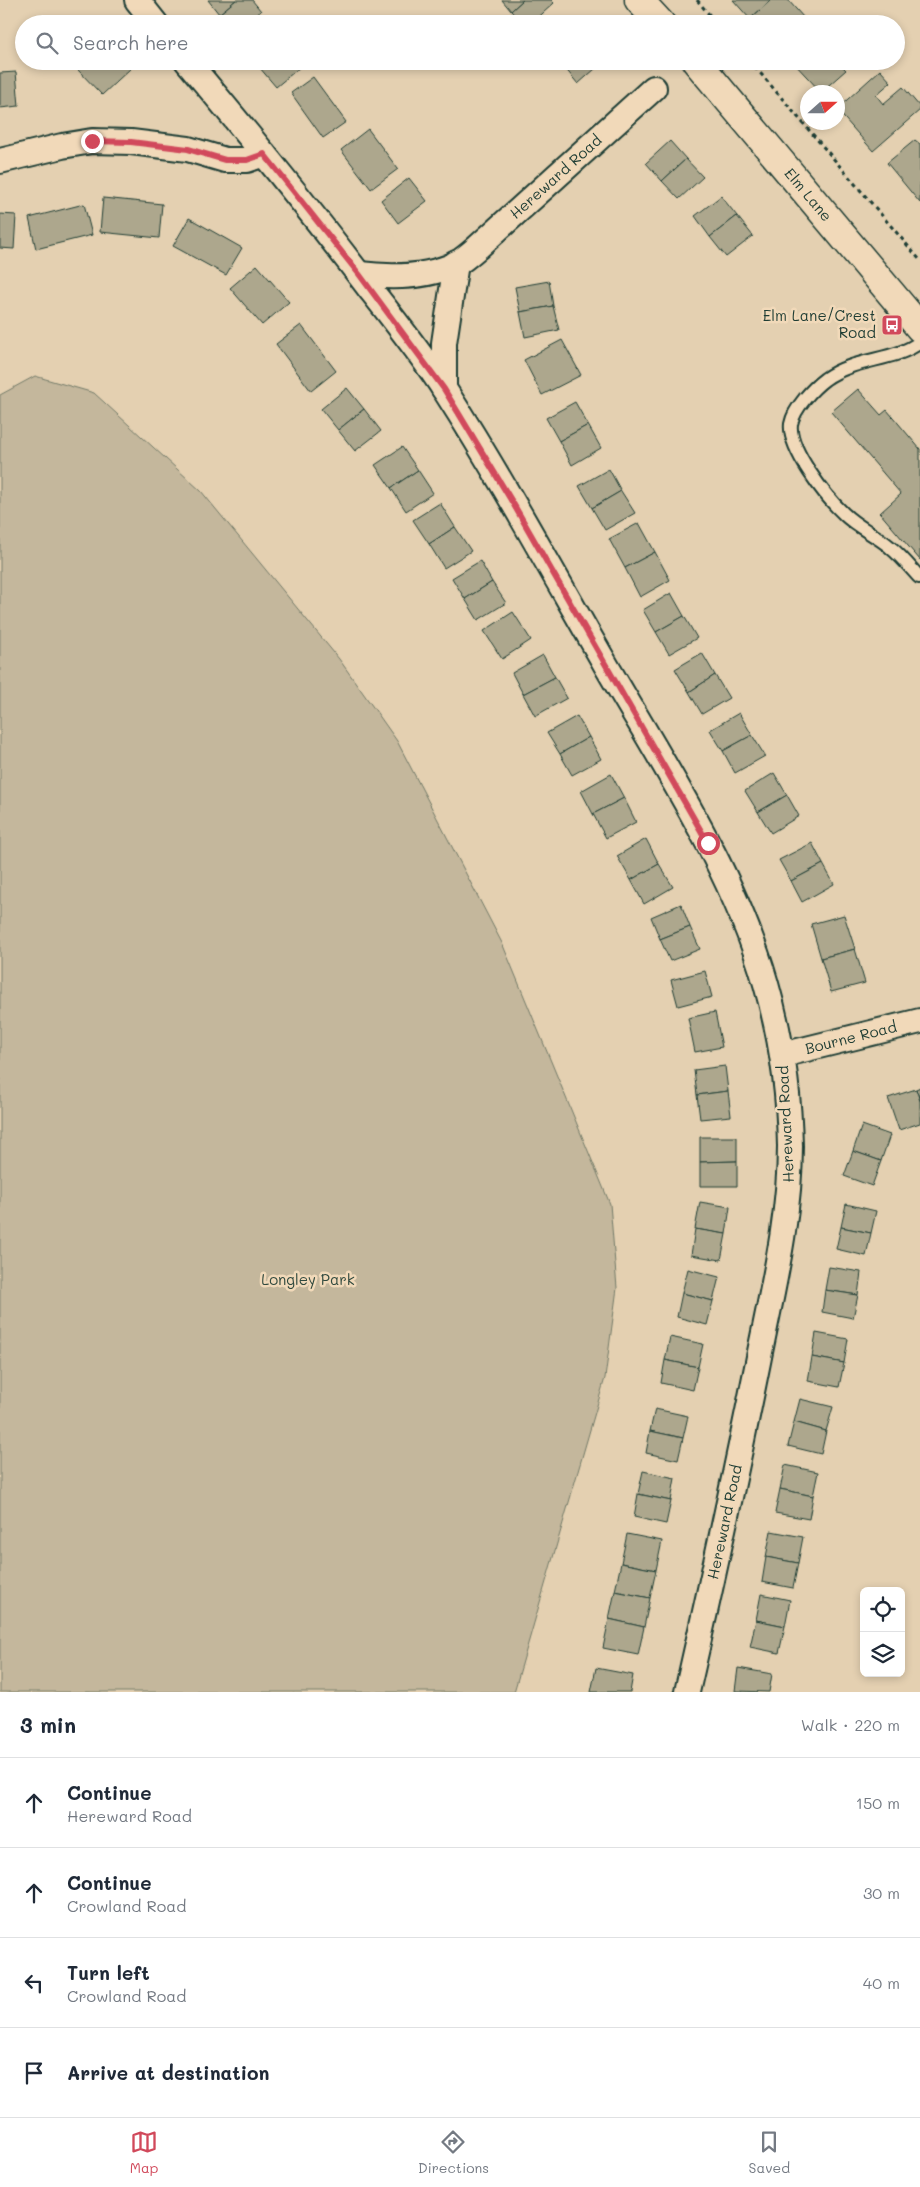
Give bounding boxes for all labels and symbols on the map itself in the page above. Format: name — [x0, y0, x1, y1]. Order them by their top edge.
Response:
north arrow — [800, 85, 845, 130]
route end — [81, 130, 104, 153]
street label: Hereward Road — [505, 130, 605, 223]
street label: Elm Lane — [781, 163, 837, 225]
place label: Elm Lane/Crest Road — [763, 305, 876, 342]
bus stop icon: Elm Lane/Crest Road — [880, 313, 904, 337]
route start — [697, 832, 720, 855]
street label: Bourne Road — [803, 1016, 899, 1058]
street label: Hereward Road — [772, 1065, 798, 1183]
park label: Longley Park — [261, 1269, 355, 1289]
street label: Hereward Road — [702, 1462, 746, 1581]

